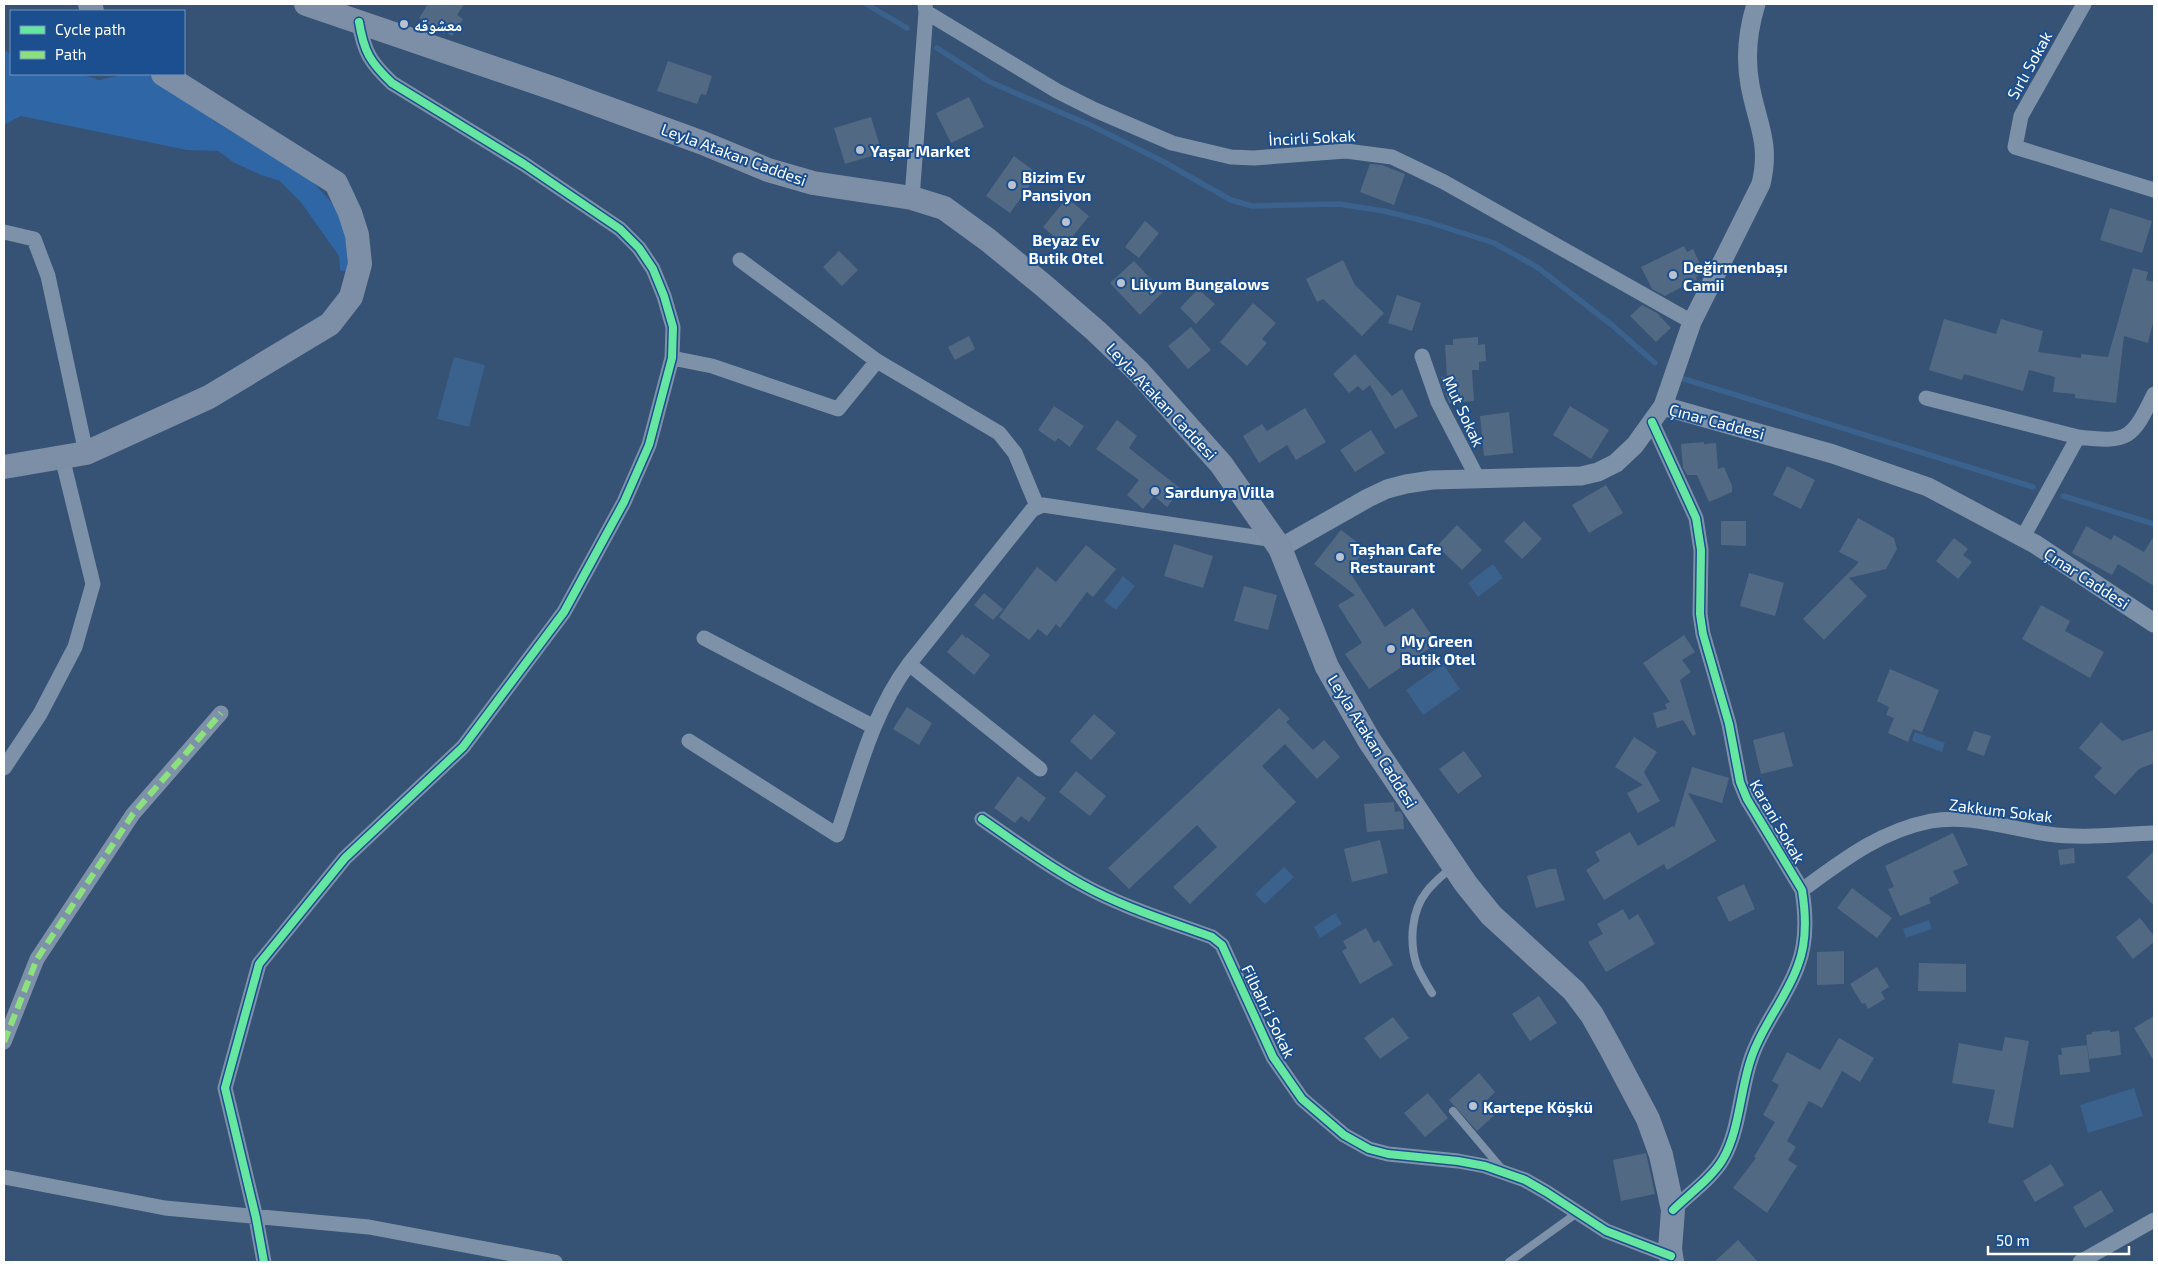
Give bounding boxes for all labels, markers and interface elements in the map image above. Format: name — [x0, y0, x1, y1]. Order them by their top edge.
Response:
legend — [10, 10, 185, 75]
place label: معشوقه — [414, 15, 462, 34]
marker: معشوقه — [398, 18, 410, 30]
text: Cycle path — [55, 20, 126, 38]
street label: Sırlı Sokak — [2003, 28, 2055, 102]
text: Path — [55, 45, 86, 63]
street label: Leyla Atakan Caddesi — [659, 119, 809, 189]
street label: İncirli Sokak — [1268, 125, 1356, 149]
place label: Yaşar Market — [870, 141, 971, 162]
marker: Yaşar Market — [854, 144, 866, 156]
place label: Bizim Ev Pansiyon — [1022, 167, 1091, 205]
marker: Bizim Ev Pansiyon — [1006, 179, 1018, 191]
marker: Beyaz Ev Butik Otel — [1060, 216, 1072, 228]
place label: Beyaz Ev Butik Otel — [1029, 230, 1104, 267]
place label: Değirmenbaşı Camii — [1683, 257, 1788, 294]
marker: Değirmenbaşı Camii — [1667, 269, 1679, 281]
place label: Lilyum Bungalows — [1131, 274, 1269, 294]
marker: Lilyum Bungalows — [1115, 277, 1127, 289]
street label: Leyla Atakan Caddesi — [1103, 338, 1221, 464]
street label: Mut Sokak — [1439, 373, 1489, 449]
street label: Çınar Caddesi — [1667, 399, 1767, 444]
place label: Sardunya Villa — [1165, 482, 1274, 502]
marker: Sardunya Villa — [1149, 485, 1161, 497]
place label: Taşhan Cafe Restaurant — [1350, 539, 1442, 576]
street label: Çınar Caddesi — [2040, 543, 2133, 613]
marker: Taşhan Cafe Restaurant — [1334, 551, 1346, 563]
place label: My Green Butik Otel — [1401, 631, 1477, 668]
marker: My Green Butik Otel — [1385, 643, 1397, 655]
street label: Leyla Atakan Caddesi — [1324, 671, 1422, 811]
street label: Karani Sokak — [1746, 776, 1810, 866]
street label: Zakkum Sokak — [1948, 794, 2054, 826]
street label: Filbahri Sokak — [1238, 961, 1300, 1061]
place label: Kartepe Köşkü — [1483, 1097, 1593, 1118]
marker: Kartepe Köşkü — [1467, 1100, 1479, 1112]
scale bar — [1988, 1224, 2129, 1256]
text: 50 m — [1996, 1231, 2030, 1249]

